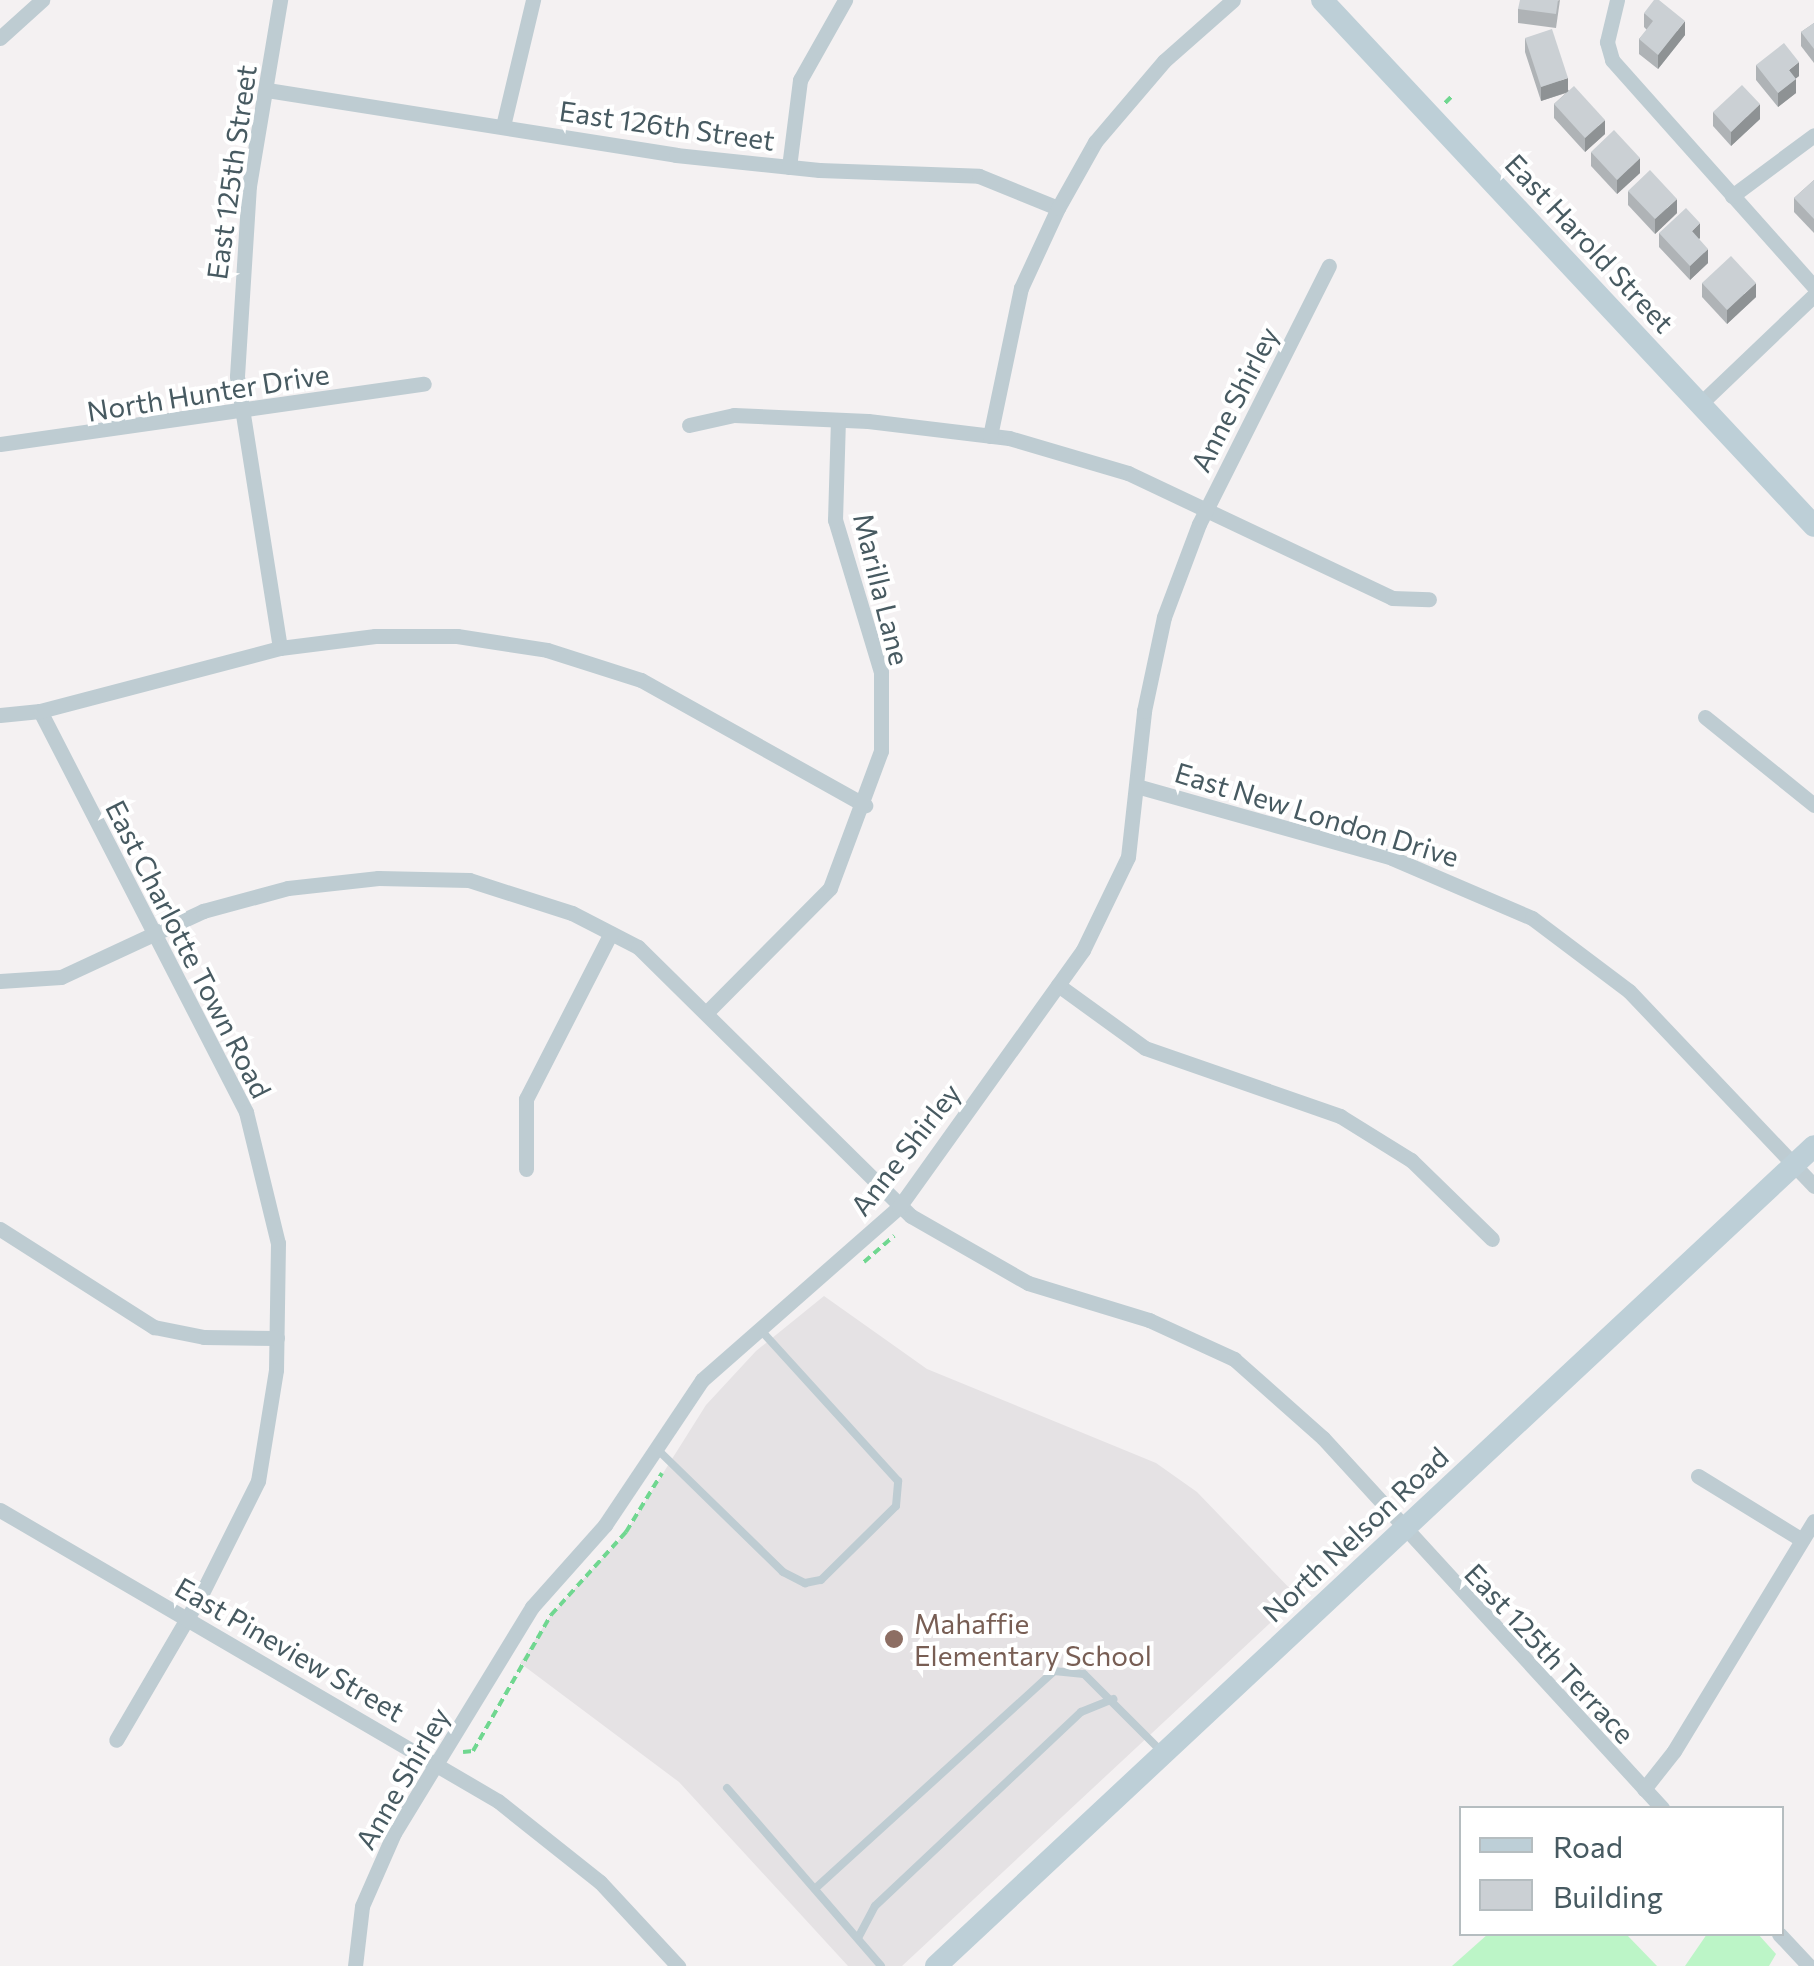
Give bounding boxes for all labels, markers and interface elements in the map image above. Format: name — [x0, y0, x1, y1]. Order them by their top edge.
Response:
street label: East 125th Street — [199, 63, 263, 281]
street label: East 126th Street — [557, 93, 777, 157]
street label: East Harold Street — [1499, 147, 1681, 339]
street label: Anne Shirley — [1183, 321, 1285, 477]
street label: North Hunter Drive — [84, 356, 332, 428]
street label: Marilla Lane — [847, 510, 917, 668]
street label: East New London Drive — [1171, 755, 1463, 873]
street label: East Charlotte Town Road — [99, 795, 279, 1103]
street label: Anne Shirley — [843, 1076, 967, 1222]
street label: North Nelson Road — [1255, 1439, 1455, 1629]
street label: East 125th Terrace — [1458, 1556, 1642, 1750]
street label: East Pineview Street — [170, 1570, 410, 1728]
place label: Mahaffie Elementary School — [914, 1606, 1152, 1672]
marker: Mahaffie Elementary School — [883, 1628, 905, 1650]
street label: Anne Shirley — [348, 1701, 456, 1855]
legend — [1459, 1806, 1784, 1936]
text: Road — [1553, 1827, 1623, 1864]
text: Building — [1553, 1877, 1663, 1914]

